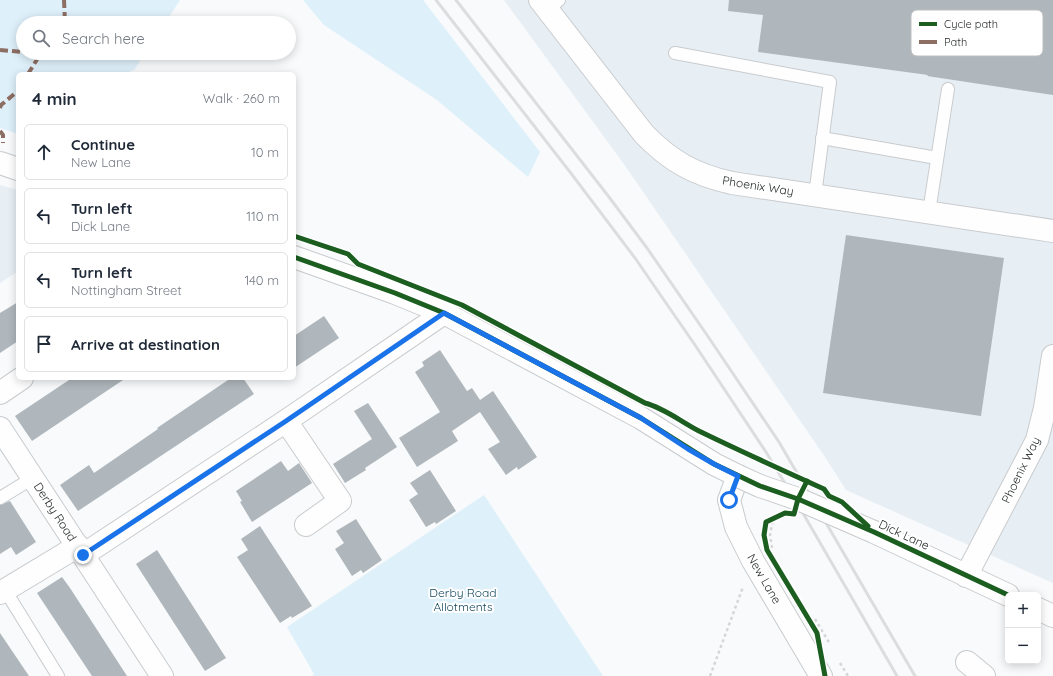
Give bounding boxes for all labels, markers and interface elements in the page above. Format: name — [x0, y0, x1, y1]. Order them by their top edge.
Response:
legend — [911, 10, 1043, 56]
search box — [16, 16, 296, 60]
text: Cycle path — [944, 17, 998, 31]
icon: search — [30, 27, 52, 49]
text: Search here — [62, 29, 145, 48]
text: Path — [944, 35, 967, 49]
text: 4 min — [32, 88, 77, 109]
text: Walk · 260 m — [203, 90, 280, 106]
text: Continue — [71, 135, 135, 154]
icon: ahead — [33, 141, 55, 163]
text: 10 m — [251, 144, 279, 160]
text: New Lane — [71, 154, 131, 170]
street label: Phoenix Way — [721, 172, 795, 199]
text: Turn left — [71, 199, 133, 218]
icon: left — [33, 205, 55, 227]
text: 110 m — [246, 208, 279, 224]
text: Dick Lane — [71, 218, 130, 234]
text: Turn left — [71, 263, 133, 282]
icon: left — [33, 269, 55, 291]
text: 140 m — [244, 272, 279, 288]
text: Nottingham Street — [71, 282, 182, 298]
icon: arrive — [33, 333, 55, 355]
text: Arrive at destination — [71, 335, 220, 354]
street label: Phoenix Way — [998, 434, 1043, 506]
street label: Derby Road — [31, 479, 80, 544]
route start — [720, 491, 738, 509]
street label: Dick Lane — [876, 516, 932, 553]
route end — [74, 546, 92, 564]
street label: New Lane — [744, 551, 785, 607]
park label: Derby Road Allotments — [429, 585, 497, 614]
map controls — [1005, 592, 1041, 664]
button: + — [1005, 592, 1041, 628]
button: − — [1005, 628, 1041, 664]

